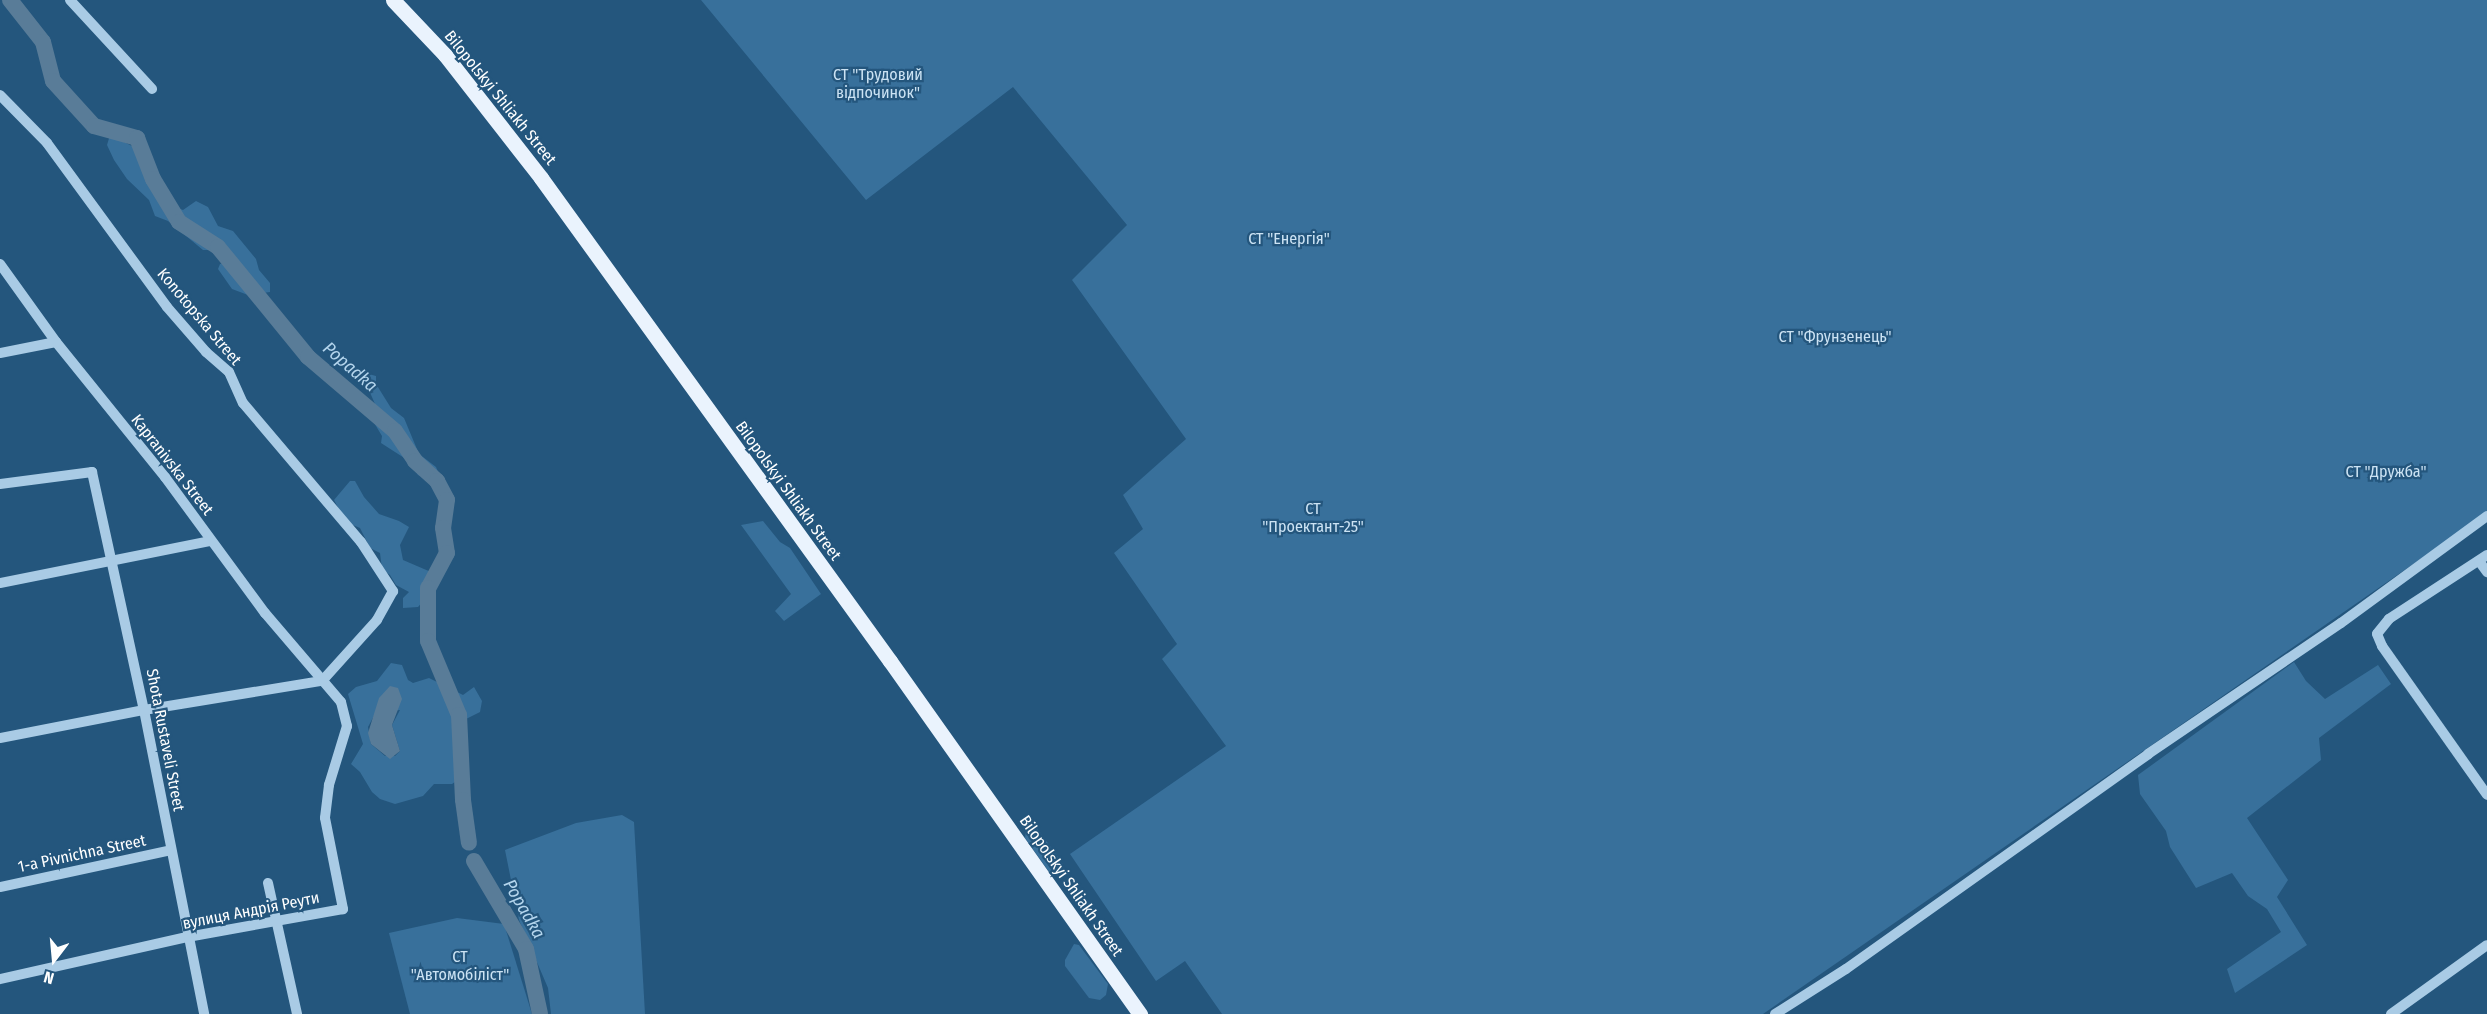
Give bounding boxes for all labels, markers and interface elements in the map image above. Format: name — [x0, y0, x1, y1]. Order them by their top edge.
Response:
street label: Bilopolskyi Shliakh Street — [440, 27, 560, 169]
park label: СТ "Трудовий відпочинок" — [833, 65, 923, 103]
park label: СТ "Енергія" — [1248, 229, 1330, 249]
street label: Konotopska Street — [153, 265, 245, 369]
park label: СТ "Фрунзенець" — [1778, 327, 1892, 347]
water label: Popadka — [318, 338, 382, 396]
street label: Kapranivska Street — [127, 411, 217, 519]
street label: Bilopolskyi Shliakh Street — [731, 418, 845, 564]
park label: СТ "Дружба" — [2345, 462, 2427, 482]
park label: СТ "Проектант-25" — [1262, 499, 1364, 537]
street label: Shota Rustaveli Street — [142, 667, 188, 813]
street label: Bilopolskyi Shliakh Street — [1015, 812, 1127, 960]
street label: 1-a Pivnichna Street — [16, 831, 148, 877]
water label: Popadka — [498, 876, 550, 942]
street label: вулиця Андрія Реути — [181, 888, 321, 934]
north arrow — [24, 930, 84, 990]
park label: СТ "Автомобіліст" — [411, 947, 509, 985]
text: N — [42, 967, 56, 988]

